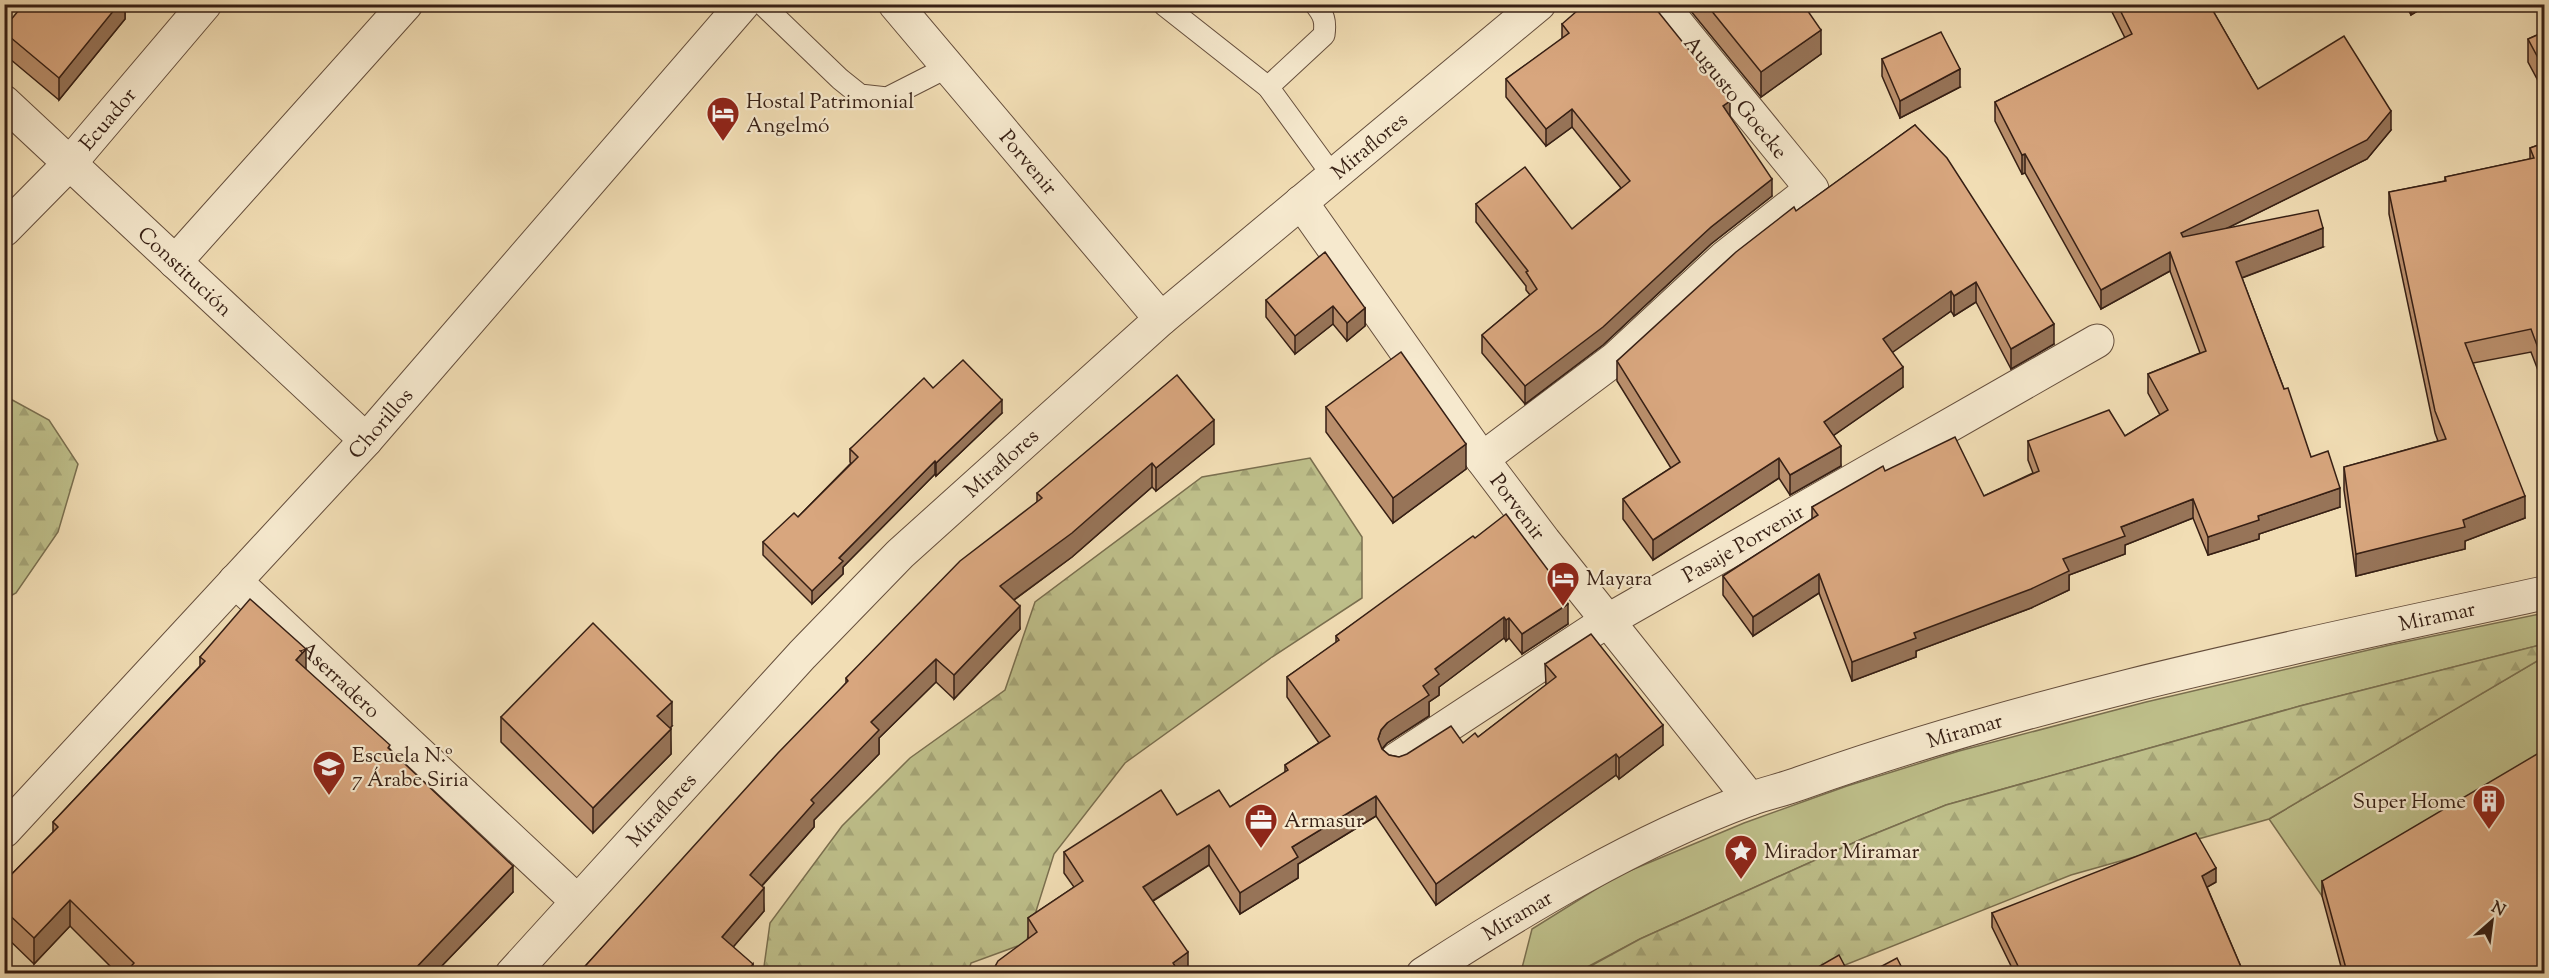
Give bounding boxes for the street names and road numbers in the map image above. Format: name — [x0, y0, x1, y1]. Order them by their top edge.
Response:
street label: Augusto Goecke — [1675, 30, 1794, 166]
street label: Ecuador — [73, 82, 145, 158]
street label: Miraflores — [1326, 106, 1415, 188]
street label: Porvenir — [991, 124, 1063, 203]
street label: Constitución — [130, 221, 238, 325]
street label: Chorillos — [342, 382, 421, 467]
street label: Miraflores — [958, 423, 1047, 506]
street label: Porvenir — [1481, 468, 1552, 548]
street label: Pasaje Porvenir — [1678, 498, 1811, 592]
street label: Miramar — [2396, 595, 2478, 641]
street label: Aserradero — [292, 635, 386, 726]
street label: Miramar — [1924, 707, 2007, 758]
street label: Miraflores — [621, 767, 705, 855]
street label: Miramar — [1477, 884, 1559, 950]

